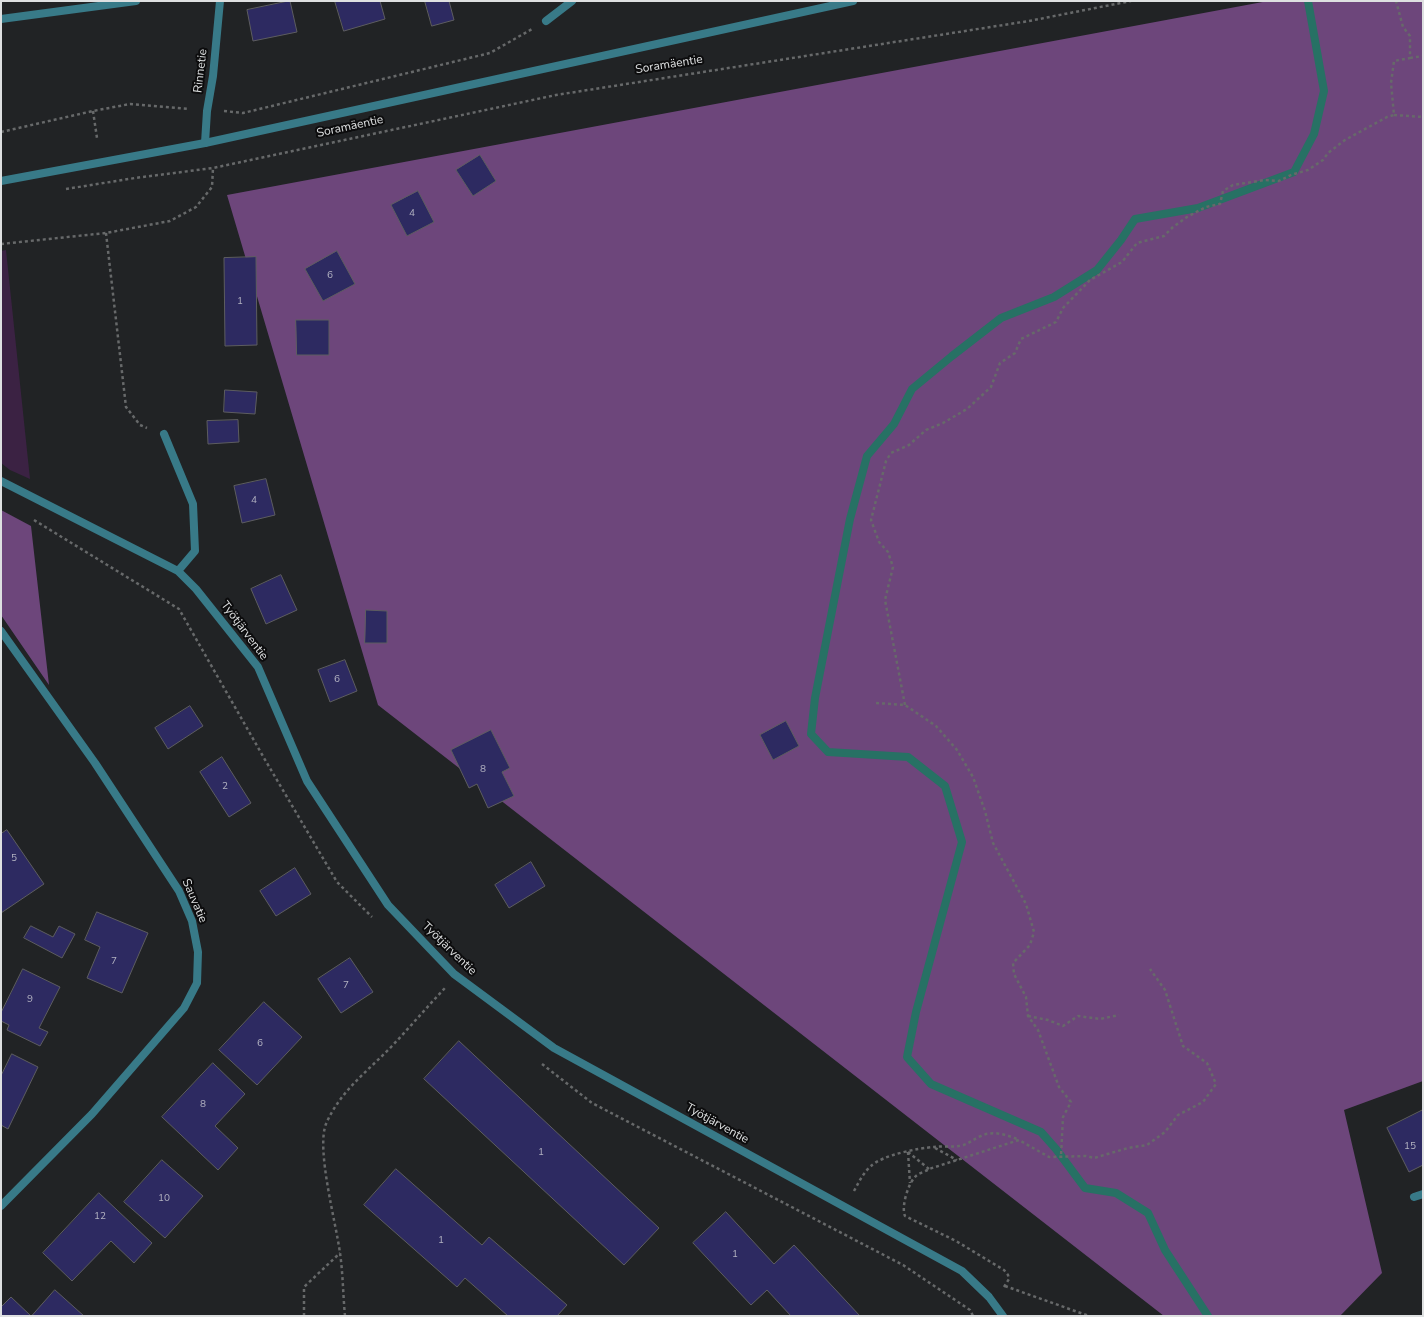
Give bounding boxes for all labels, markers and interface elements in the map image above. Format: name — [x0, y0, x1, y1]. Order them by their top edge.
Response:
street label: Rinnetie — [191, 48, 211, 94]
street label: Soramäentie — [634, 53, 704, 77]
street label: Soramäentie — [315, 113, 385, 141]
house number: 4 — [409, 208, 415, 220]
house number: 6 — [327, 270, 333, 282]
house number: 1 — [237, 296, 243, 308]
house number: 4 — [251, 495, 257, 507]
street label: Työtjärventie — [217, 599, 271, 663]
house number: 6 — [334, 674, 340, 686]
house number: 8 — [480, 764, 486, 776]
house number: 2 — [222, 781, 228, 793]
house number: 5 — [11, 853, 17, 865]
street label: Sauvatie — [178, 877, 210, 925]
street label: Työtjärventie — [419, 920, 479, 978]
house number: 7 — [111, 956, 117, 968]
house number: 7 — [343, 980, 349, 992]
house number: 9 — [27, 994, 33, 1006]
house number: 6 — [257, 1038, 263, 1050]
house number: 8 — [200, 1099, 206, 1111]
street label: Työtjärventie — [683, 1101, 751, 1147]
house number: 15 — [1404, 1141, 1416, 1153]
house number: 1 — [538, 1147, 544, 1159]
house number: 10 — [158, 1193, 170, 1205]
house number: 12 — [94, 1211, 106, 1223]
house number: 1 — [438, 1235, 444, 1247]
house number: 1 — [732, 1249, 738, 1261]

